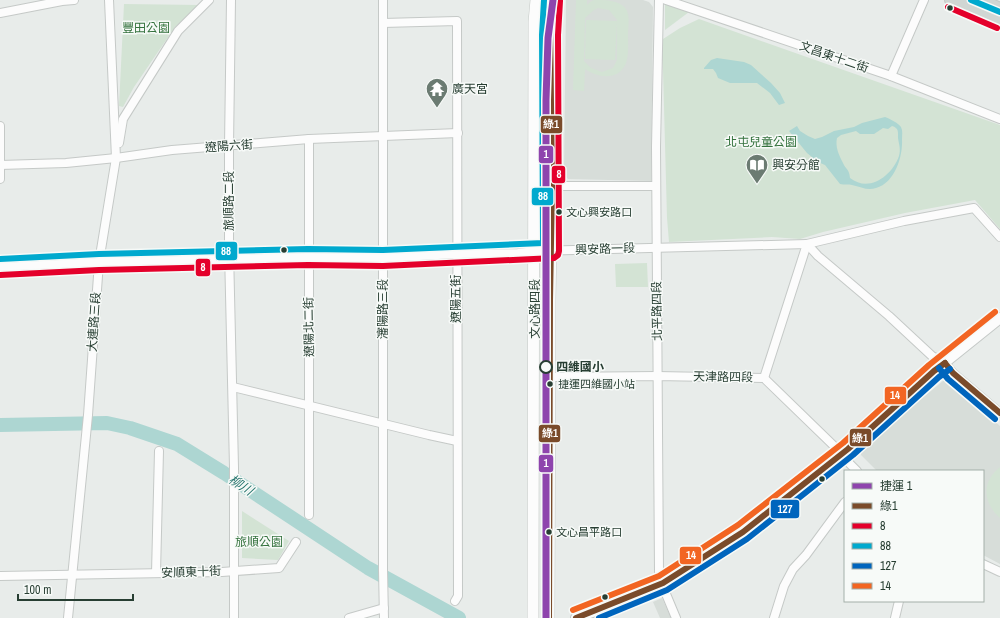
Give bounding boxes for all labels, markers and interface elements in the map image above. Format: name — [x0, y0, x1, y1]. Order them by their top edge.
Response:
unlabelled marker — [945, 3, 955, 13]
park label: 豐田公園 — [122, 20, 170, 36]
street label: 文昌東十二街 — [797, 38, 871, 76]
temple icon: 廣天宮 — [424, 76, 450, 109]
place label: 廣天宮 — [452, 81, 488, 97]
line badge: 綠1 — [540, 115, 563, 134]
text: 綠1 — [543, 117, 559, 131]
park label: 北屯兒童公園 — [725, 134, 797, 150]
street label: 遼陽六街 — [204, 136, 254, 156]
line badge: 1 — [538, 145, 554, 164]
text: 1 — [543, 147, 549, 161]
library icon: 興安分館 — [744, 152, 770, 185]
place label: 興安分館 — [772, 157, 820, 173]
line badge: 8 — [551, 165, 566, 184]
text: 8 — [556, 167, 562, 181]
street label: 旅順路二段 — [221, 171, 237, 231]
line badge: 88 — [531, 187, 554, 206]
text: 88 — [538, 189, 548, 203]
place label: 文心興安路口 — [566, 205, 632, 219]
marker: 文心興安路口 — [554, 207, 564, 217]
street label: 興安路一段 — [575, 240, 635, 258]
line badge: 88 — [215, 241, 238, 261]
text: 88 — [221, 244, 231, 258]
unlabelled marker — [279, 245, 289, 255]
line badge: 8 — [195, 258, 211, 277]
text: 8 — [200, 260, 206, 274]
street label: 遼陽五街 — [448, 275, 464, 323]
street label: 瀋陽路三段 — [375, 279, 391, 339]
street label: 文心路四段 — [527, 279, 543, 339]
street label: 北平路四段 — [648, 281, 666, 341]
street label: 大連路三段 — [84, 292, 104, 352]
street label: 遼陽北二街 — [300, 297, 318, 357]
place label: 四維國小 — [556, 359, 604, 375]
marker: 四維國小 — [539, 360, 553, 374]
street label: 天津路四段 — [693, 368, 753, 386]
place label: 捷運四維國小站 — [558, 377, 635, 391]
marker: 捷運四維國小站 — [545, 379, 555, 389]
line badge: 14 — [884, 386, 907, 405]
text: 14 — [890, 388, 900, 402]
line badge: 綠1 — [538, 424, 561, 443]
text: 綠1 — [542, 426, 558, 440]
line badge: 綠1 — [849, 428, 872, 447]
text: 綠1 — [852, 431, 868, 445]
line badge: 1 — [538, 454, 554, 473]
text: 1 — [543, 456, 549, 470]
legend — [844, 470, 984, 602]
water label: 柳川 — [225, 471, 258, 500]
unlabelled marker — [817, 474, 827, 484]
text: 捷運 1 — [880, 478, 913, 494]
text: 綠1 — [880, 498, 898, 514]
line badge: 127 — [770, 499, 800, 519]
text: 127 — [777, 502, 793, 516]
text: 8 — [880, 518, 885, 534]
place label: 文心昌平路口 — [556, 525, 622, 539]
marker: 文心昌平路口 — [544, 527, 554, 537]
park label: 旅順公園 — [235, 534, 283, 550]
text: 88 — [880, 538, 891, 554]
line badge: 14 — [679, 546, 702, 565]
text: 14 — [686, 548, 696, 562]
text: 127 — [880, 558, 897, 574]
street label: 安順東十街 — [161, 563, 221, 581]
scale bar — [18, 576, 133, 602]
text: 14 — [880, 578, 891, 594]
text: 100 m — [24, 582, 51, 598]
unlabelled marker — [600, 592, 610, 602]

